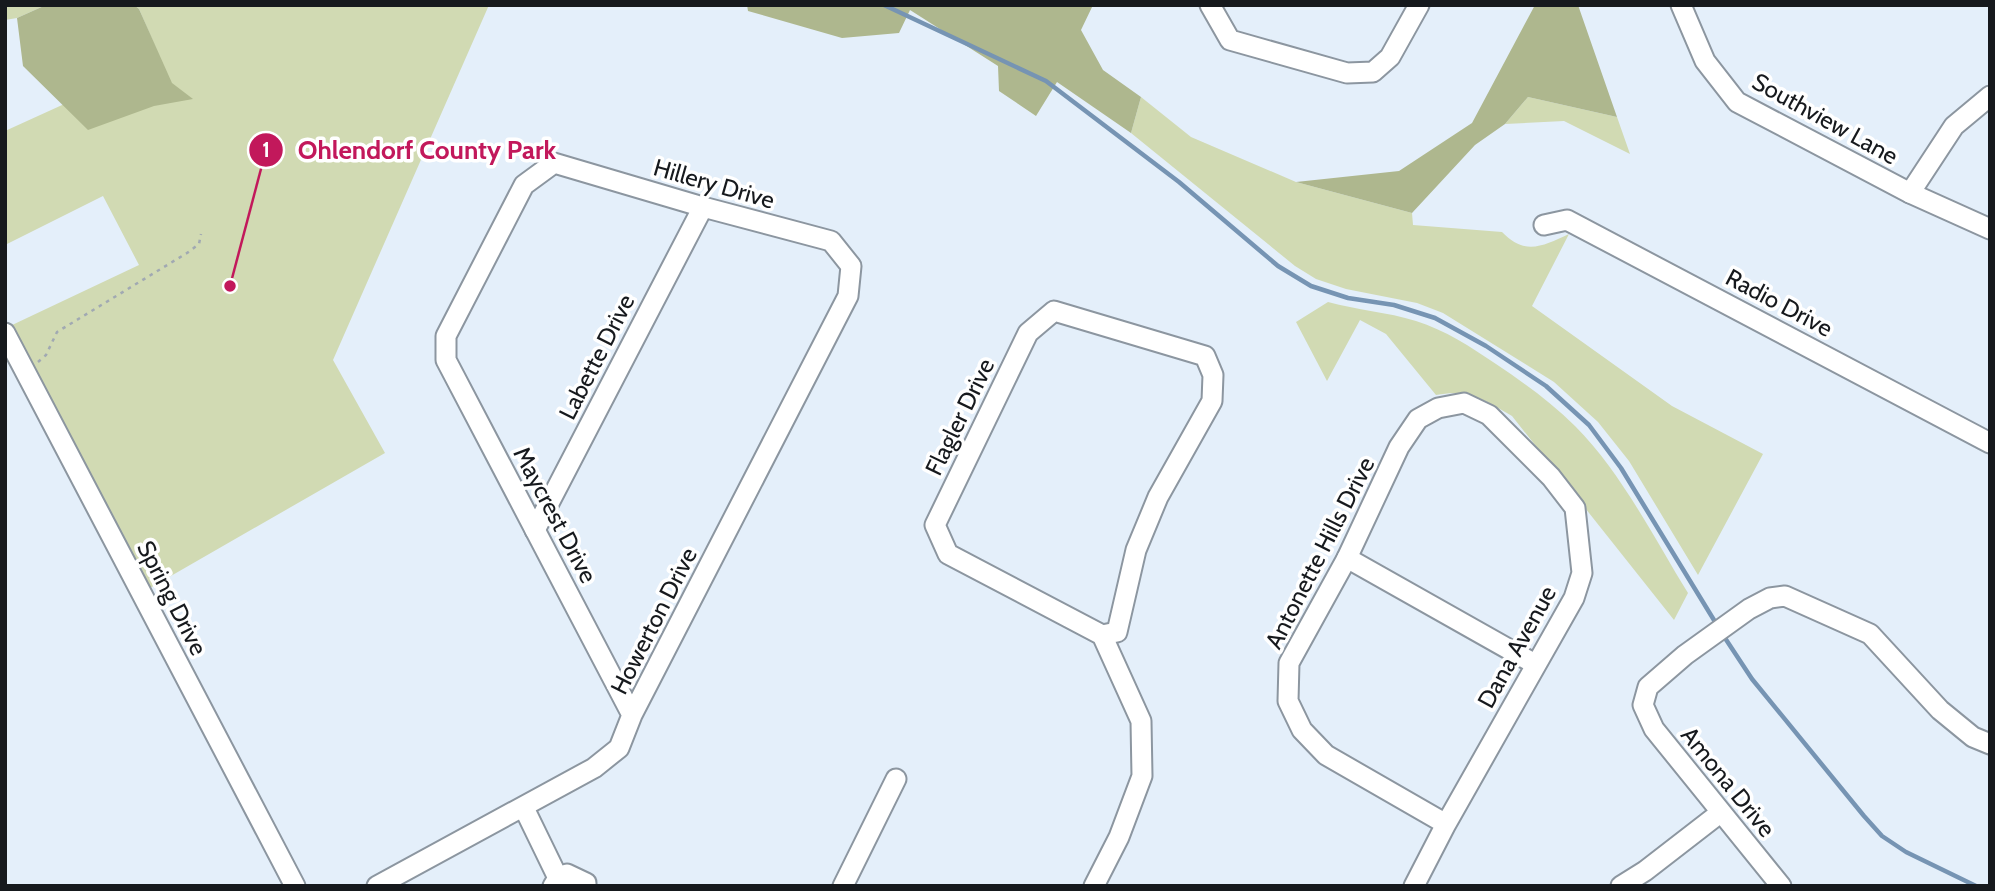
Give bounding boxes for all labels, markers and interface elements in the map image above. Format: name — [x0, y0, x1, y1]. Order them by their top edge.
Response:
street label: Southview Lane — [1747, 67, 1903, 170]
callout: Ohlendorf County Park — [248, 126, 570, 173]
text: Ohlendorf County Park — [298, 134, 557, 166]
text: 1 — [262, 137, 270, 162]
street label: Hillery Drive — [650, 152, 778, 215]
street label: Radio Drive — [1721, 262, 1838, 343]
street label: Labette Drive — [553, 289, 641, 424]
street label: Flagler Drive — [919, 354, 1000, 480]
street label: Maycrest Drive — [507, 442, 603, 588]
street label: Antonette Hills Drive — [1259, 452, 1380, 653]
street label: Spring Drive — [131, 536, 214, 660]
street label: Howerton Drive — [604, 543, 703, 699]
street label: Dana Avenue — [1471, 581, 1562, 713]
street label: Amona Drive — [1675, 721, 1782, 843]

